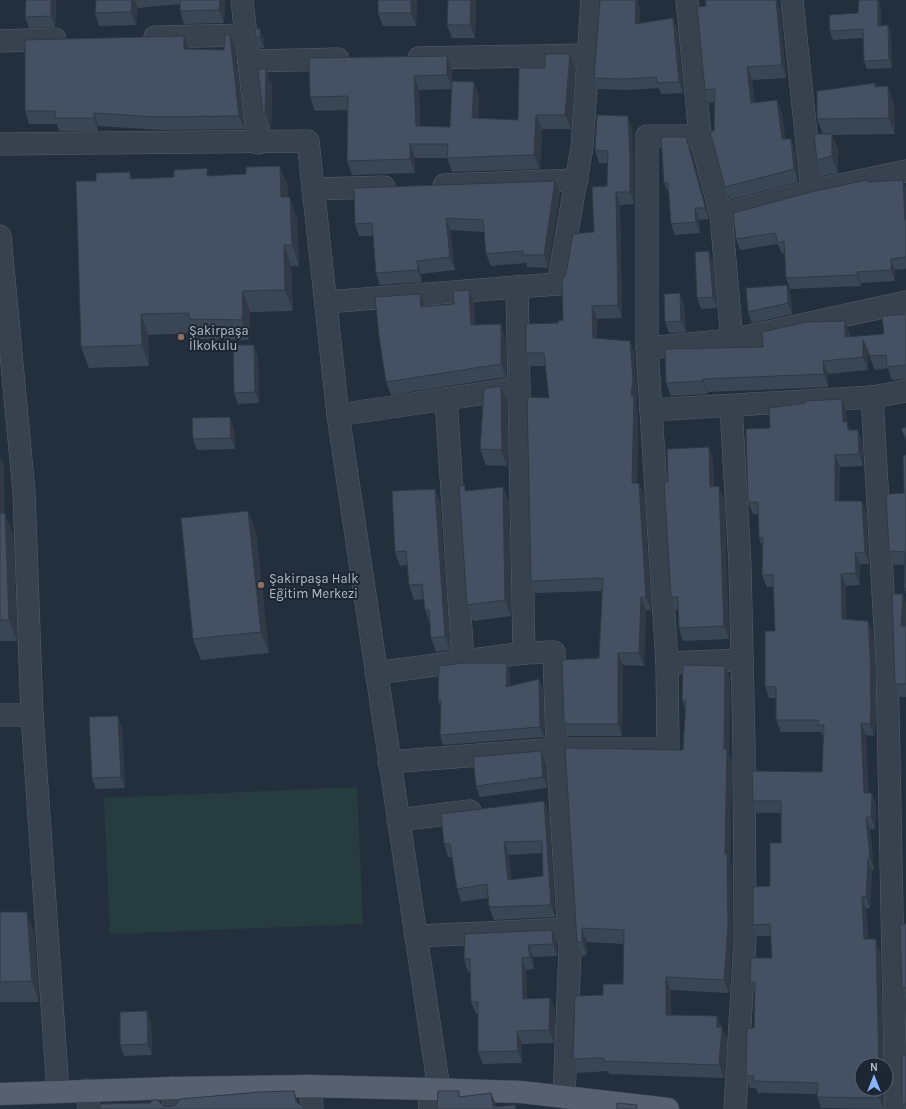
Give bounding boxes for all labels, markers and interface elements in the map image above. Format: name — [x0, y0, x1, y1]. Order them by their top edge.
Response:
place label: Şakirpaşa İlkokulu — [189, 323, 249, 353]
marker: Şakirpaşa İlkokulu — [176, 332, 186, 342]
place label: Şakirpaşa Halk Eğitim Merkezi — [269, 571, 359, 601]
marker: Şakirpaşa Halk Eğitim Merkezi — [256, 580, 266, 590]
north arrow — [854, 1057, 894, 1097]
text: N — [870, 1061, 878, 1074]

